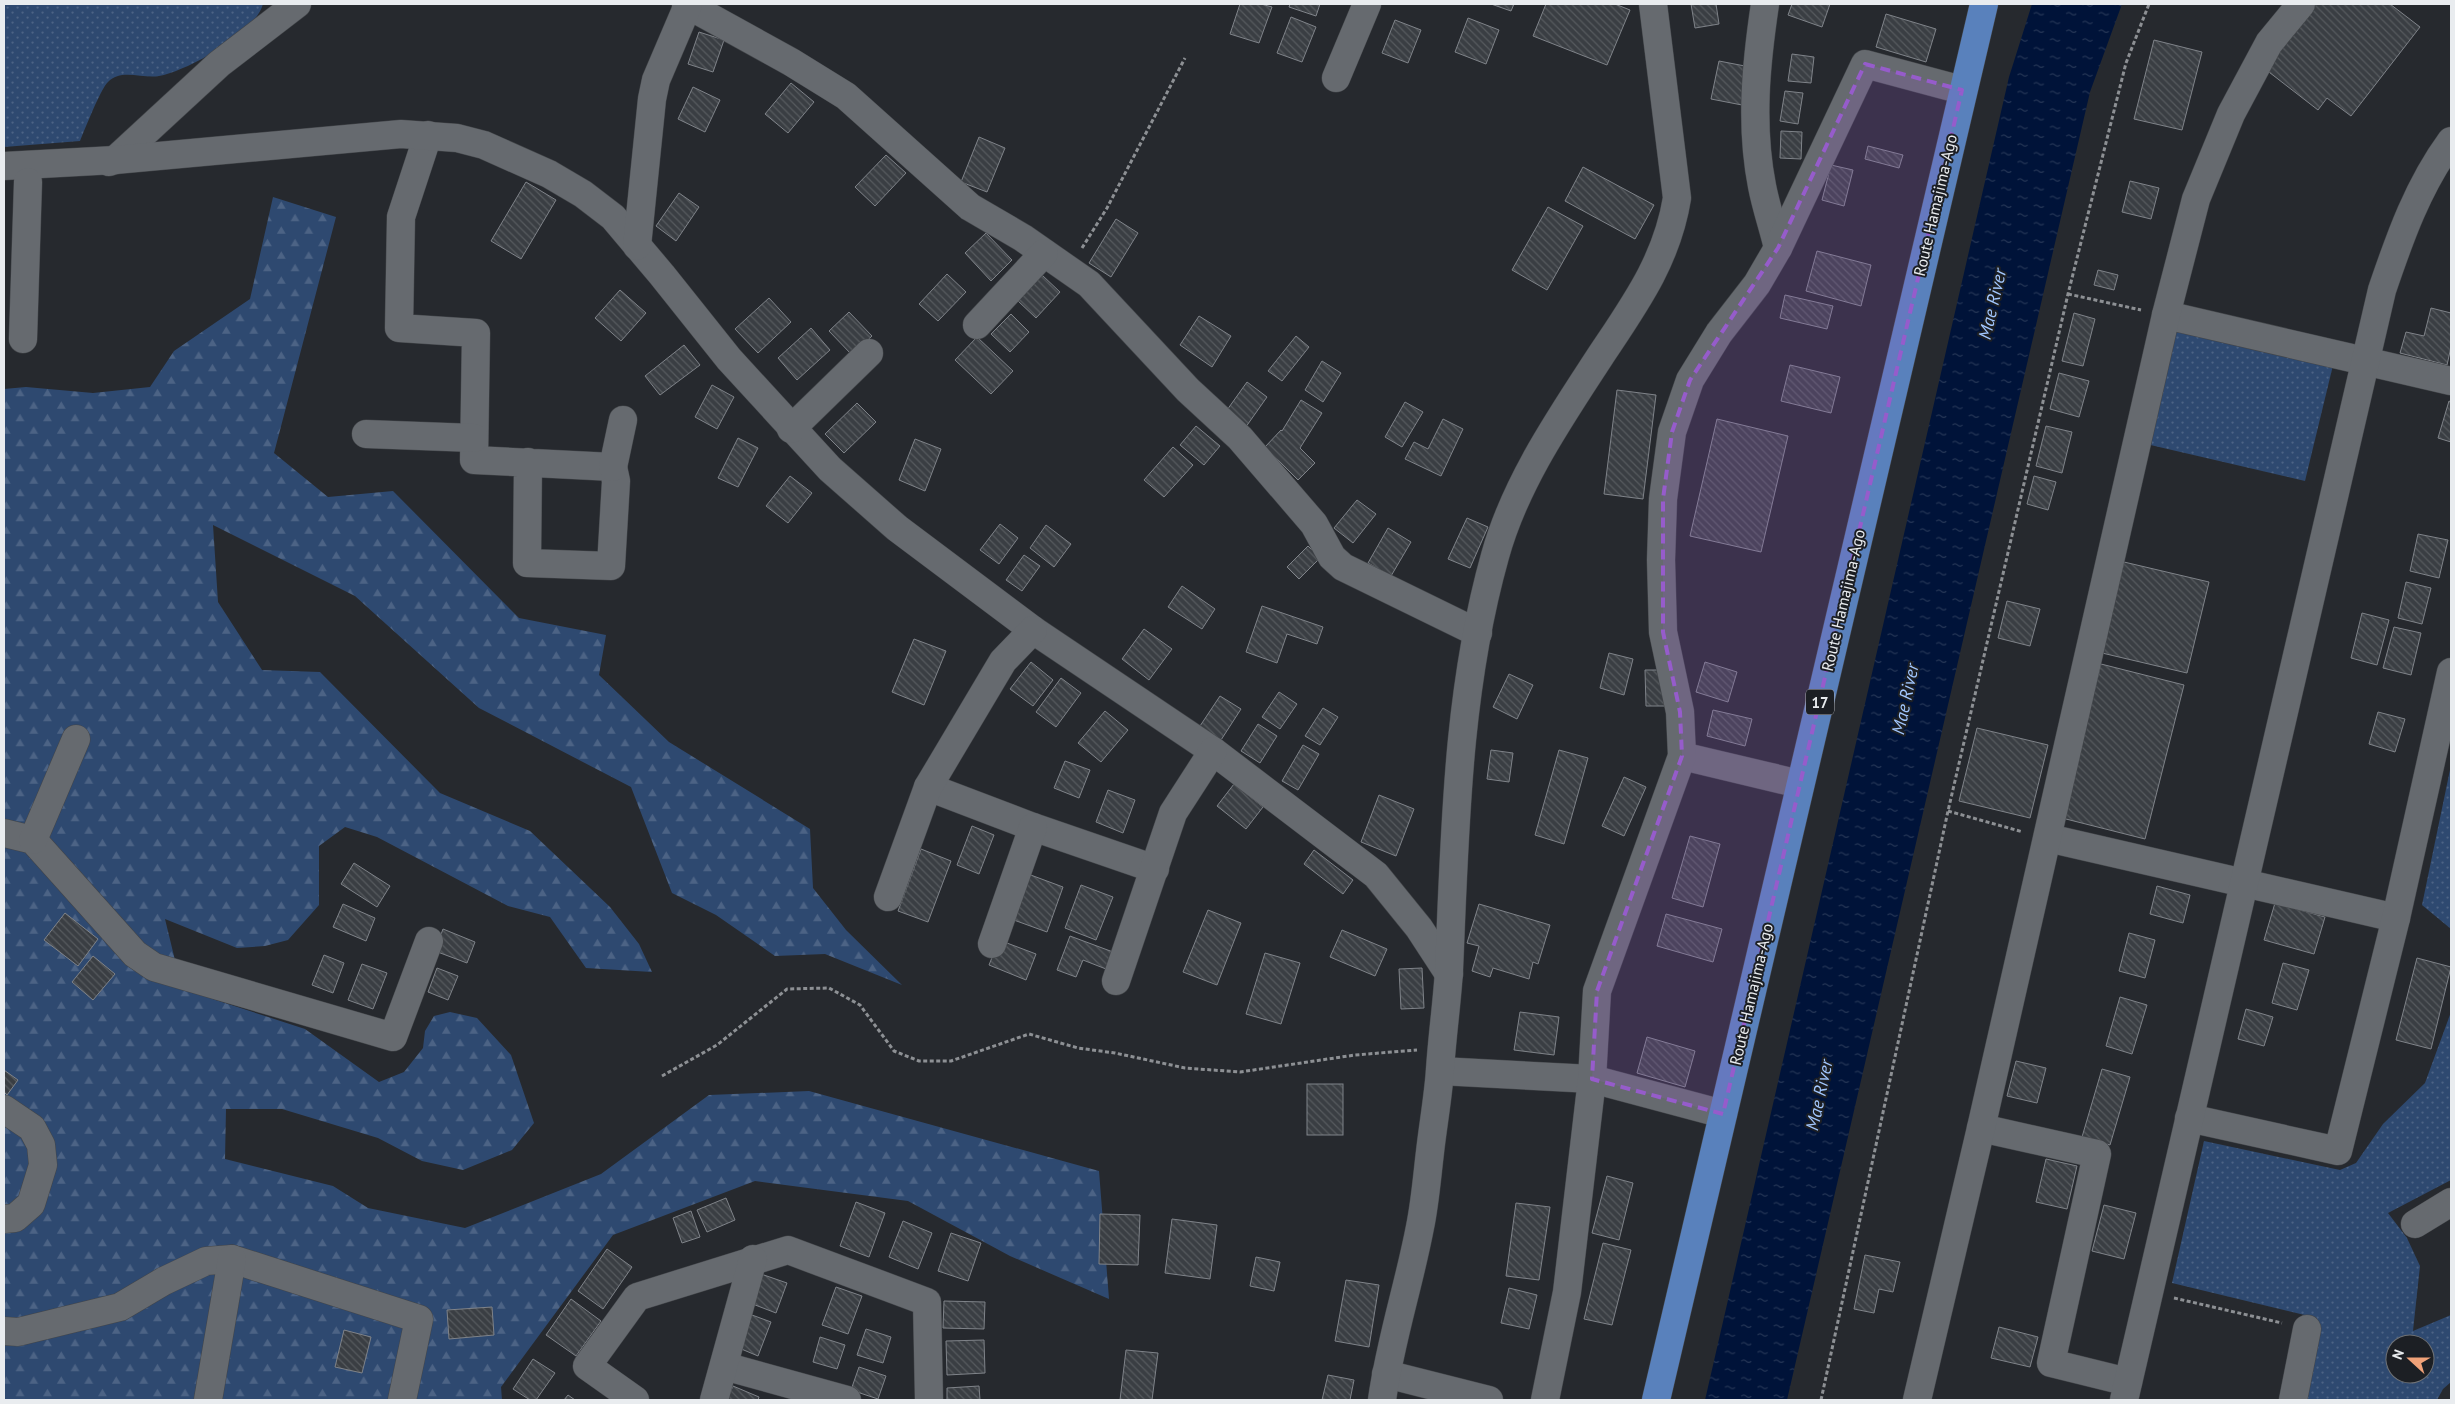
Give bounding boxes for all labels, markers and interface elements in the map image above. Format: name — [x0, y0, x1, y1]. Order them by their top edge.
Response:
street label: Route Hamajima-Ago — [1909, 132, 1961, 278]
water label: Mae River — [1973, 265, 2012, 342]
street label: Route Hamajima-Ago — [1817, 527, 1869, 673]
water label: Mae River — [1886, 660, 1924, 737]
road number: 17 — [1806, 690, 1834, 714]
street label: Route Hamajima-Ago — [1725, 921, 1777, 1067]
water label: Mae River — [1800, 1056, 1838, 1133]
north arrow — [2385, 1334, 2435, 1384]
text: N — [2388, 1347, 2408, 1362]

